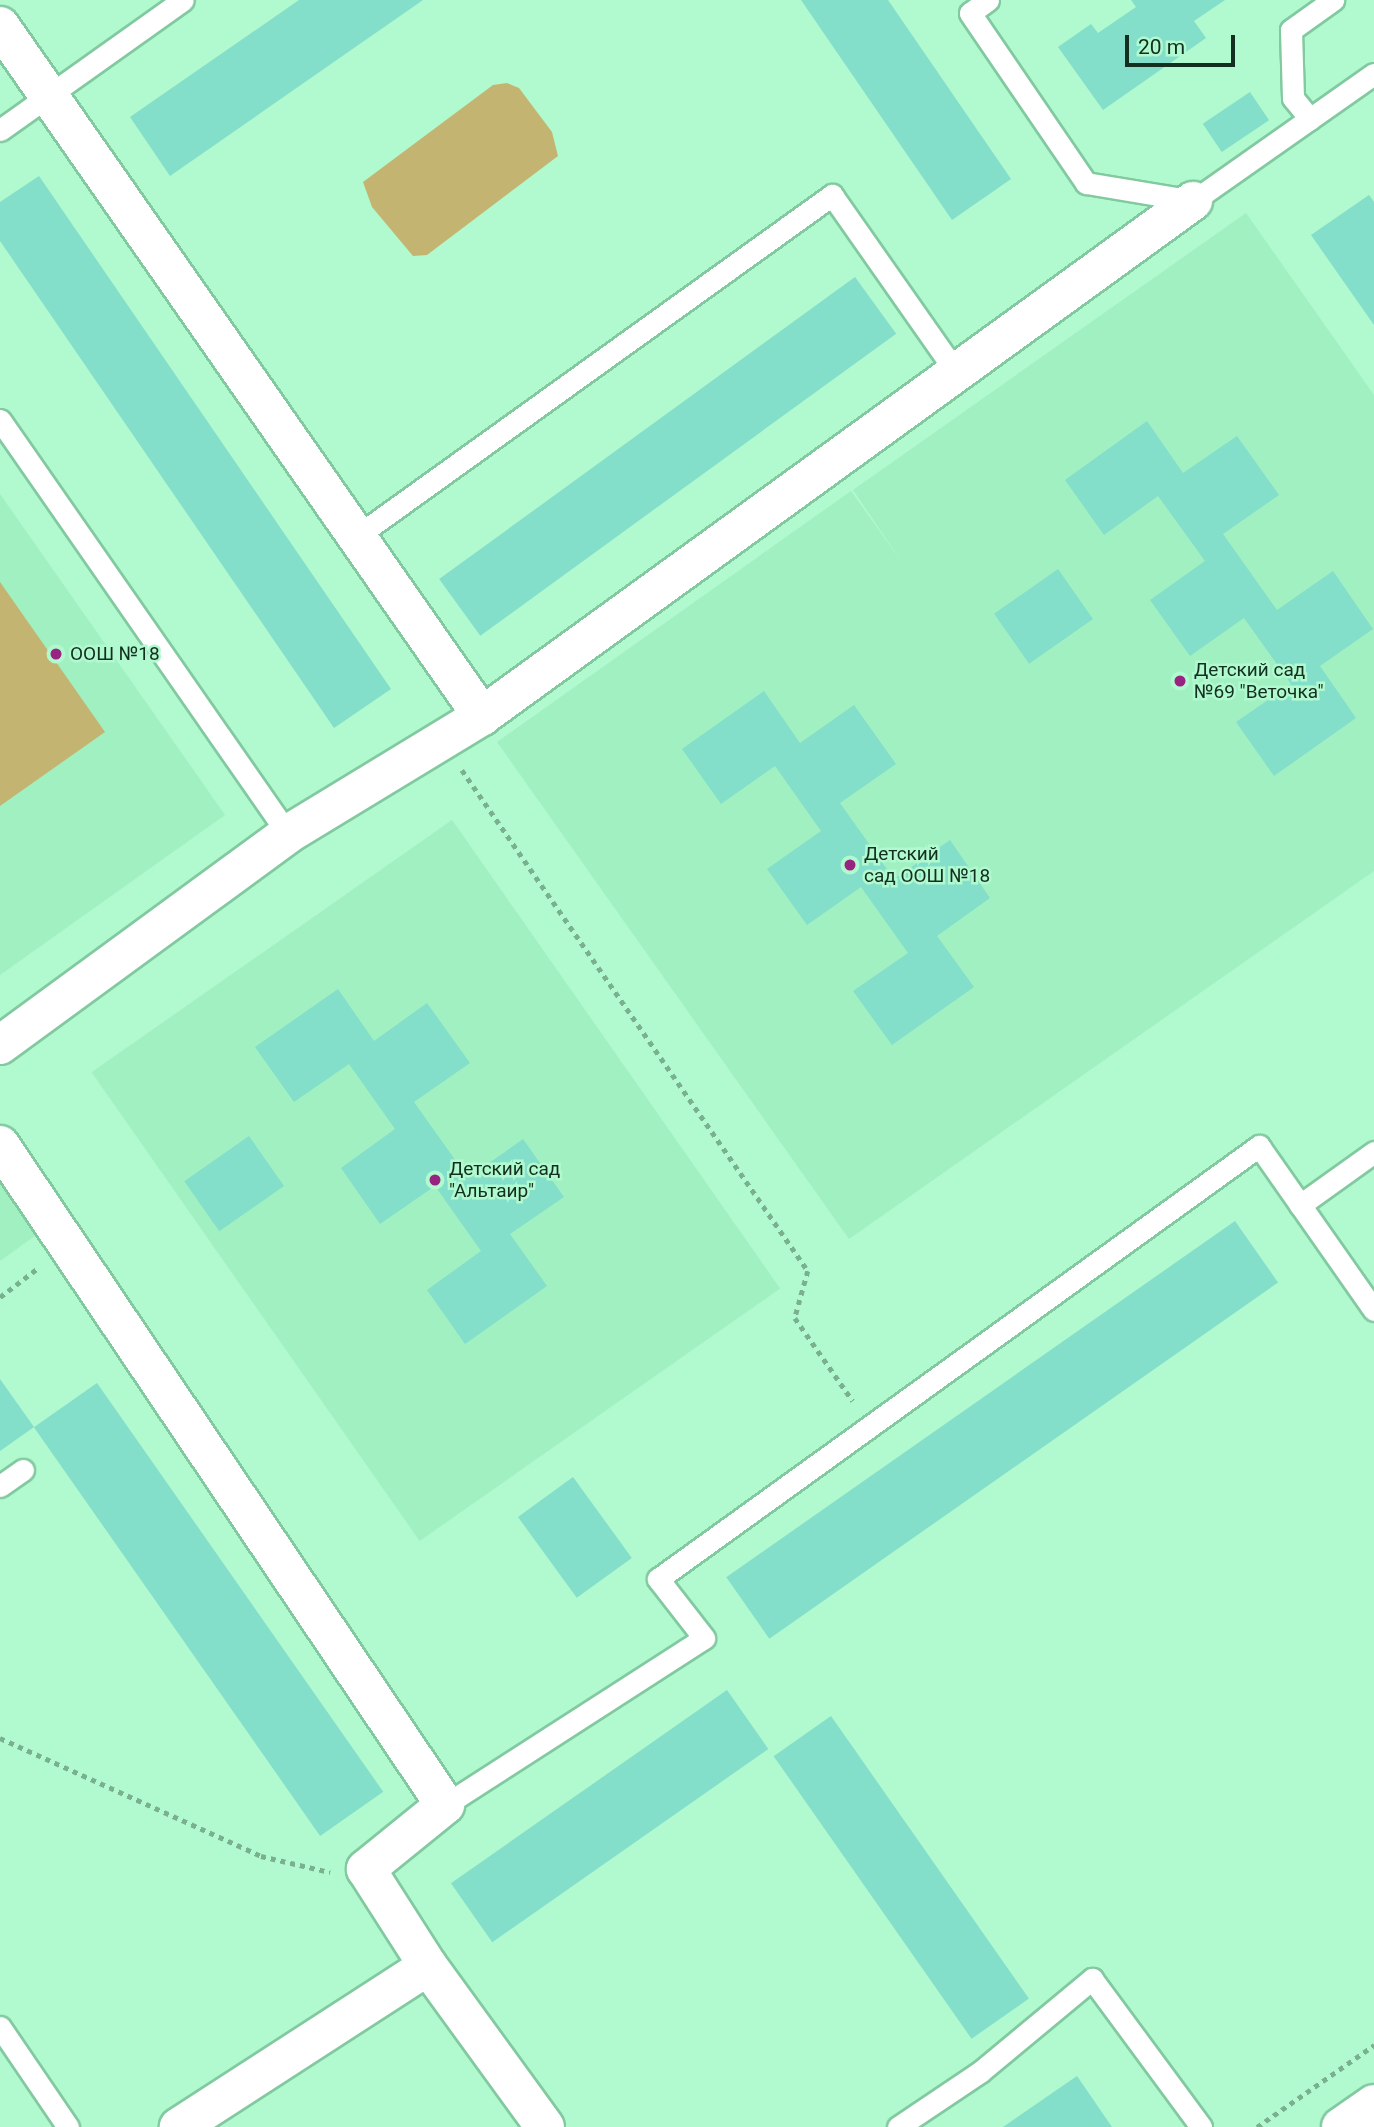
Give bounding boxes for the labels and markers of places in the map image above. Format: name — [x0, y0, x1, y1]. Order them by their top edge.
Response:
place label: ООШ №18 — [70, 643, 160, 665]
marker: ООШ №18 — [48, 646, 64, 662]
place label: Детский сад №69 "Веточка" — [1194, 659, 1323, 703]
marker: Детский сад №69 "Веточка" — [1172, 673, 1188, 689]
place label: Детский сад ООШ №18 — [864, 843, 990, 887]
marker: Детский сад ООШ №18 — [842, 857, 858, 873]
place label: Детский сад "Альтаир" — [449, 1158, 560, 1202]
marker: Детский сад "Альтаир" — [427, 1172, 443, 1188]

